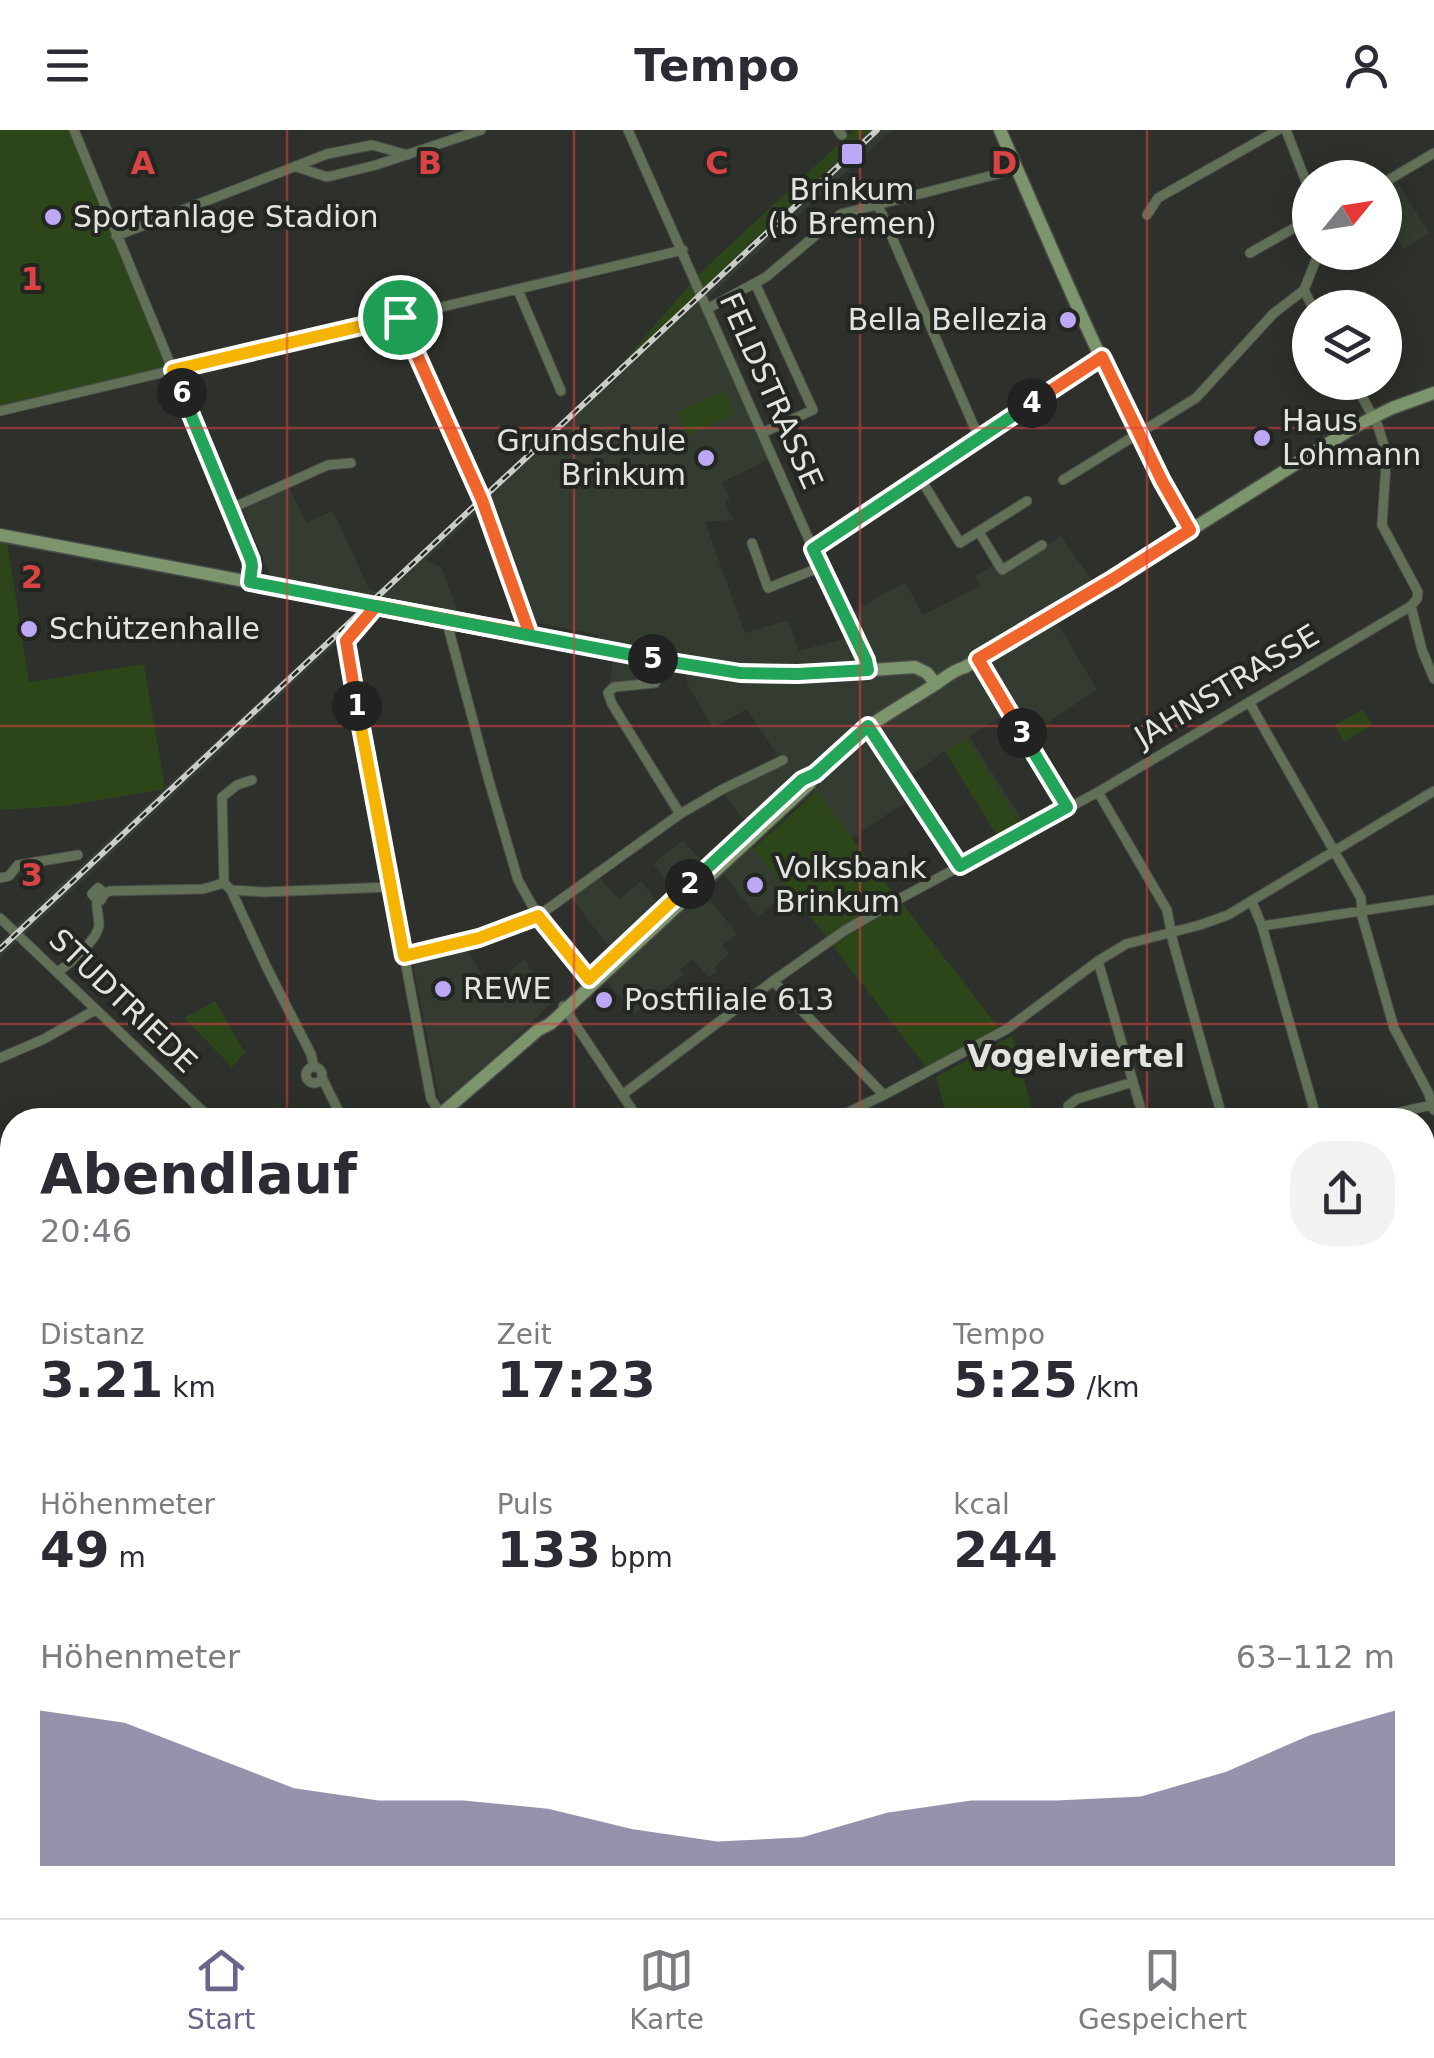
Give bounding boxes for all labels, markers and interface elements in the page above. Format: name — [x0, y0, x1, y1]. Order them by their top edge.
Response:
icon: menu — [40, 38, 95, 93]
icon: person — [1339, 38, 1394, 93]
text: Tempo — [634, 39, 800, 92]
marker: Brinkum (b Bremen) — [839, 141, 865, 167]
text: A — [131, 144, 156, 182]
text: B — [418, 144, 442, 182]
text: C — [705, 144, 729, 182]
text: D — [991, 144, 1017, 182]
north arrow — [1292, 160, 1402, 270]
map controls — [1292, 160, 1402, 400]
place label: Brinkum (b Bremen) — [767, 172, 937, 241]
place label: Sportanlage Stadion — [73, 199, 379, 234]
marker: Sportanlage Stadion — [42, 206, 64, 228]
text: 1 — [21, 260, 43, 298]
pin — [358, 275, 443, 360]
street label: FELDSTRASSE — [713, 287, 830, 494]
icon: arrive — [373, 290, 428, 345]
button: layers — [1292, 290, 1402, 400]
place label: Bella Bellezia — [848, 302, 1048, 337]
marker: Bella Bellezia — [1057, 309, 1079, 331]
pin: 6 — [157, 368, 207, 418]
text: 6 — [172, 376, 192, 409]
pin: 4 — [1007, 378, 1057, 428]
text: 4 — [1022, 386, 1042, 419]
place label: Haus Lohmann — [1282, 403, 1421, 472]
place label: Grundschule Brinkum — [496, 423, 686, 492]
marker: Haus Lohmann — [1251, 427, 1273, 449]
marker: Grundschule Brinkum — [695, 447, 717, 469]
text: 2 — [21, 558, 43, 596]
place label: Schützenhalle — [49, 611, 260, 646]
street label: JAHNSTRASSE — [1127, 617, 1325, 755]
marker: Schützenhalle — [18, 618, 40, 640]
pin: 5 — [628, 634, 678, 684]
text: 5 — [643, 642, 663, 675]
pin: 1 — [332, 681, 382, 731]
text: 1 — [347, 689, 367, 722]
pin: 3 — [997, 708, 1047, 758]
text: 3 — [1012, 716, 1032, 749]
place label: Volksbank Brinkum — [775, 850, 927, 919]
text: 3 — [21, 856, 43, 894]
pin: 2 — [665, 859, 715, 909]
text: 2 — [680, 867, 700, 900]
marker: Volksbank Brinkum — [744, 874, 766, 896]
street label: STUDTRIEDE — [42, 922, 204, 1080]
place label: REWE — [463, 971, 551, 1006]
marker: REWE — [432, 978, 454, 1000]
place label: Postfiliale 613 — [624, 982, 834, 1017]
marker: Postfiliale 613 — [593, 989, 615, 1011]
district label: Vogelviertel — [967, 1037, 1185, 1075]
button: share — [1290, 1141, 1395, 1246]
text: Abendlauf — [40, 1142, 357, 1206]
text: 20:46 — [40, 1212, 132, 1250]
text: Distanz — [40, 1318, 145, 1351]
text: Zeit — [497, 1318, 552, 1351]
text: Tempo — [953, 1318, 1045, 1351]
text: 3.21 — [40, 1351, 163, 1409]
text: 17:23 — [497, 1351, 656, 1409]
text: 5:25 — [953, 1351, 1078, 1409]
text: km — [163, 1371, 216, 1404]
text: /km — [1078, 1371, 1140, 1404]
text: Höhenmeter — [40, 1488, 215, 1521]
text: Puls — [497, 1488, 553, 1521]
text: kcal — [953, 1488, 1010, 1521]
text: 49 — [40, 1521, 110, 1579]
text: 133 — [497, 1521, 601, 1579]
text: 244 — [953, 1521, 1058, 1579]
text: m — [110, 1541, 146, 1574]
text: bpm — [601, 1541, 673, 1574]
text: Höhenmeter — [40, 1638, 240, 1676]
text: 63–112 m — [1236, 1638, 1395, 1676]
tab: Start — [187, 1943, 255, 2036]
tab: Karte — [629, 1943, 704, 2036]
tab: Gespeichert — [1078, 1943, 1247, 2036]

